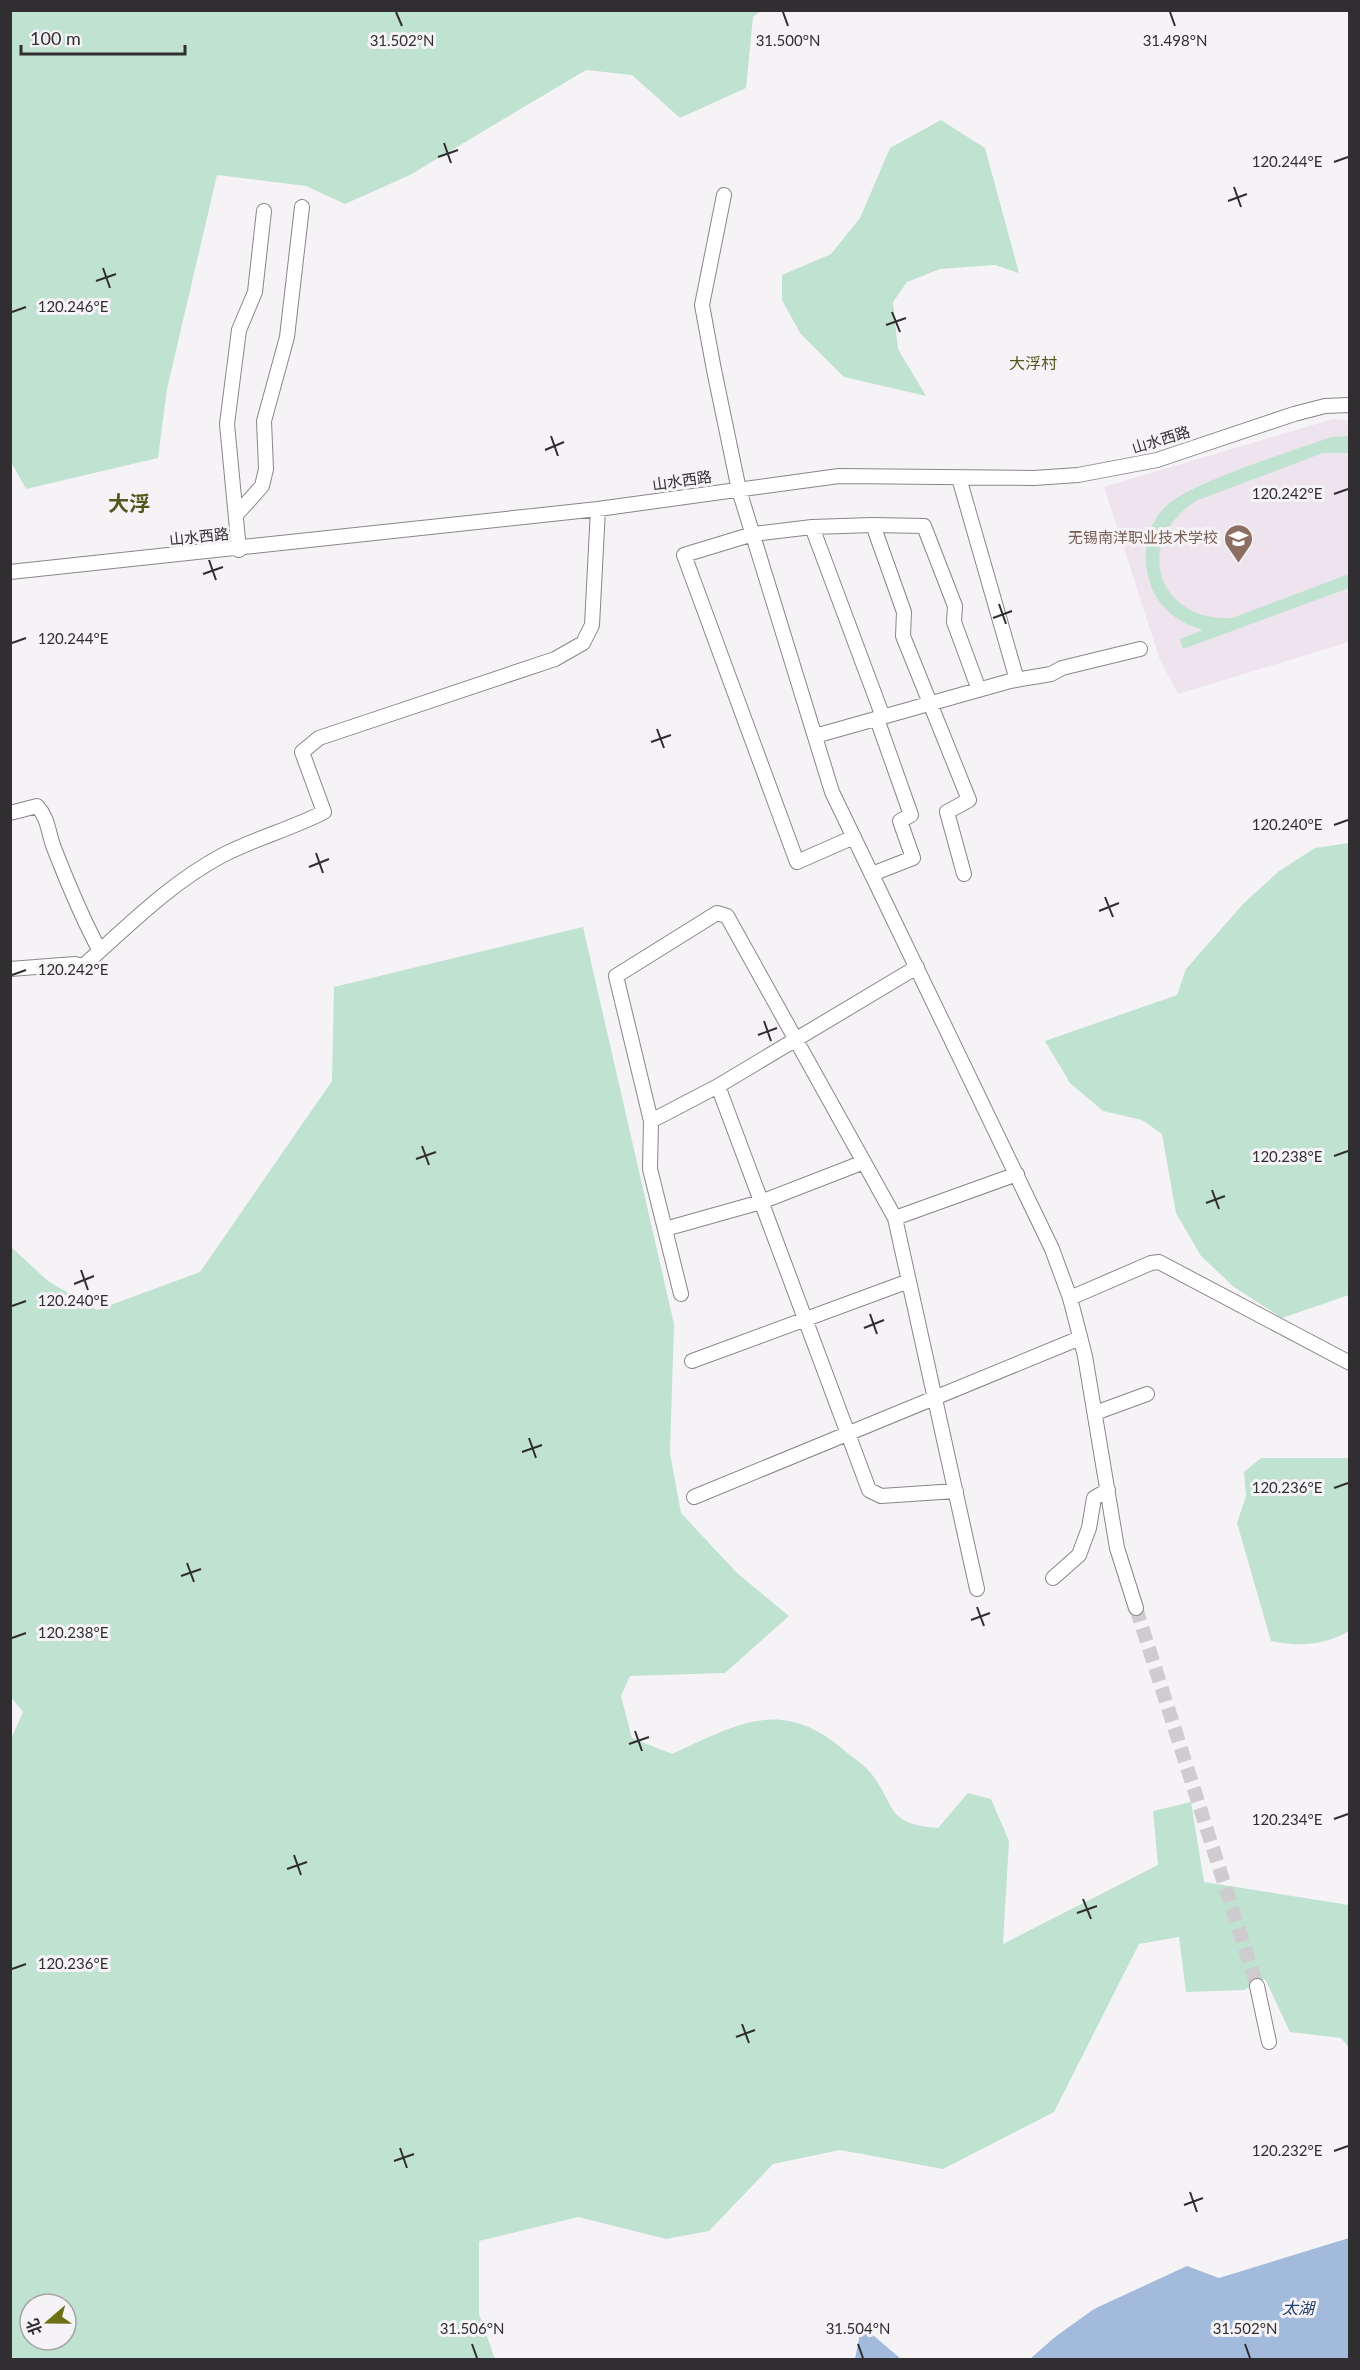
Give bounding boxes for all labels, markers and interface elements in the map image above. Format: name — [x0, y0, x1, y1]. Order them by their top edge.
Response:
scale bar — [21, 18, 184, 56]
text: 100 m — [30, 27, 81, 49]
text: 31.502°N — [370, 31, 434, 49]
text: 31.500°N — [756, 31, 820, 49]
text: 31.498°N — [1143, 31, 1207, 49]
text: 120.244°E — [1252, 152, 1322, 170]
text: 120.246°E — [38, 297, 108, 315]
district label: 大浮村 — [1009, 353, 1057, 372]
street label: 山水西路 — [1129, 422, 1192, 456]
street label: 山水西路 — [651, 467, 713, 493]
text: 120.242°E — [1252, 484, 1322, 502]
district label: 大浮 — [108, 490, 150, 515]
school or university icon: 无锡南洋职业技术学校 — [1223, 522, 1255, 564]
street label: 山水西路 — [168, 524, 230, 548]
place label: 无锡南洋职业技术学校 — [1068, 528, 1218, 546]
text: 120.244°E — [38, 629, 108, 647]
text: 120.240°E — [1252, 815, 1322, 833]
text: 120.242°E — [38, 960, 108, 978]
text: 120.238°E — [1252, 1147, 1322, 1165]
text: 120.240°E — [38, 1291, 108, 1309]
text: 120.236°E — [1252, 1478, 1322, 1496]
text: 120.238°E — [38, 1623, 108, 1641]
text: 120.234°E — [1252, 1810, 1322, 1828]
text: 120.236°E — [38, 1954, 108, 1972]
text: 120.232°E — [1252, 2141, 1322, 2159]
north arrow — [18, 2292, 78, 2352]
water label: 太湖 — [1282, 2298, 1317, 2317]
text: 北 — [22, 2317, 45, 2338]
text: 31.506°N — [440, 2319, 504, 2337]
text: 31.504°N — [826, 2319, 890, 2337]
text: 31.502°N — [1213, 2319, 1277, 2337]

